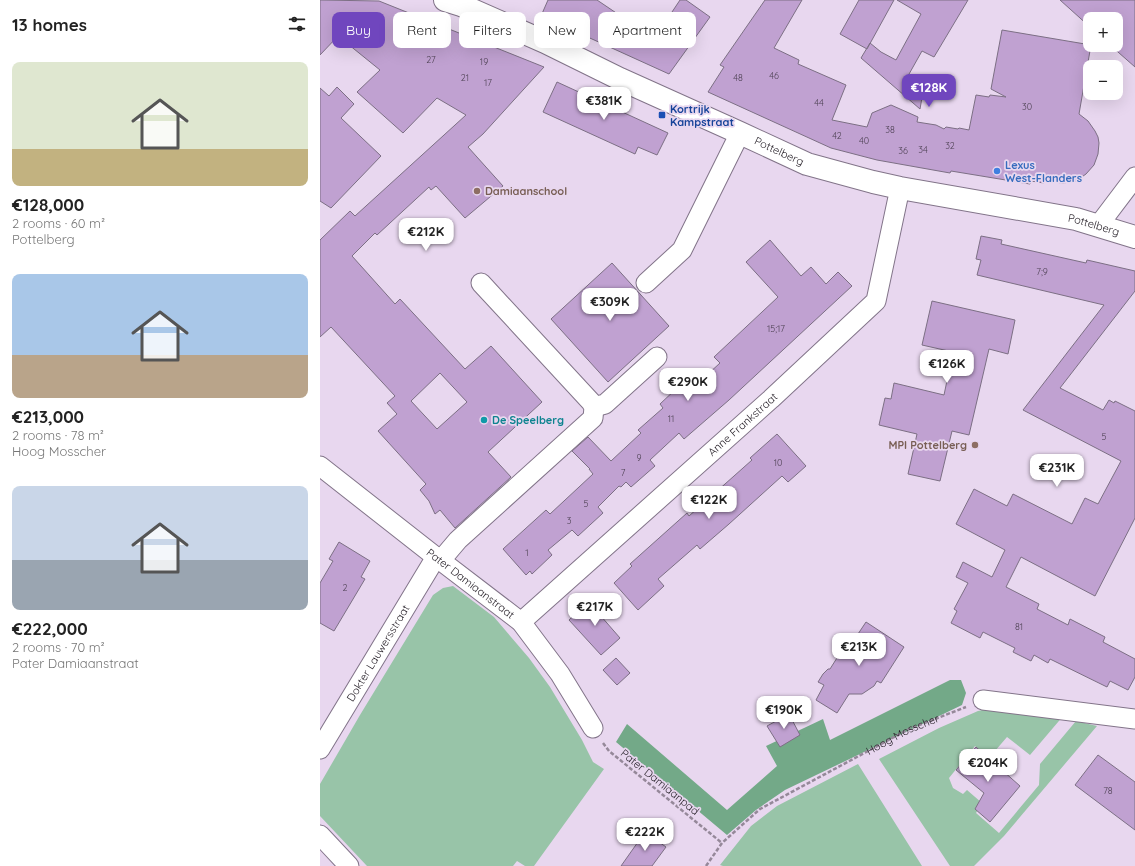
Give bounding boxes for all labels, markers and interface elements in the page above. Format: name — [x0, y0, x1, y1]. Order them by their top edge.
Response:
chip: Buy — [332, 12, 385, 48]
chip: Rent — [393, 12, 451, 48]
chip: Filters — [459, 12, 526, 48]
chip: New — [534, 12, 590, 48]
chip: Apartment — [598, 12, 696, 48]
map controls — [1083, 12, 1123, 100]
button: + — [1083, 12, 1123, 52]
icon: filters — [286, 13, 308, 35]
text: 13 homes — [12, 14, 87, 35]
house number: 27 — [426, 54, 436, 65]
house number: 19 — [480, 56, 488, 67]
button: − — [1083, 60, 1123, 100]
house number: 46 — [769, 70, 779, 81]
house number: 21 — [461, 72, 469, 83]
house number: 48 — [733, 72, 743, 83]
pin: €128K — [901, 74, 957, 108]
house number: 17 — [484, 77, 492, 88]
text: €128K — [911, 79, 947, 95]
pin: €381K — [576, 87, 632, 121]
icon: home — [124, 88, 196, 160]
text: €381K — [586, 92, 622, 108]
house number: 44 — [814, 97, 824, 108]
house number: 30 — [1022, 101, 1032, 112]
place label: Kortrijk Kampstraat — [670, 102, 734, 129]
marker: Kortrijk Kampstraat — [657, 110, 667, 120]
house number: 38 — [885, 124, 895, 135]
house number: 42 — [832, 130, 842, 141]
street label: Pottelberg — [752, 134, 806, 169]
house number: 40 — [859, 135, 869, 146]
house number: 32 — [945, 140, 955, 151]
house number: 34 — [918, 144, 928, 155]
house number: 36 — [898, 145, 908, 156]
place label: Lexus West-Flanders — [1005, 158, 1082, 185]
marker: Lexus West-Flanders — [992, 166, 1002, 176]
place label: Damiaanschool — [485, 184, 567, 198]
marker: Damiaanschool — [472, 186, 482, 196]
text: €128,000 — [12, 194, 84, 215]
street label: Pottelberg — [1067, 211, 1121, 239]
text: 2 rooms · 60 m² — [12, 215, 105, 231]
pin: €212K — [398, 218, 454, 252]
text: €212K — [408, 223, 444, 239]
text: Pottelberg — [12, 231, 75, 247]
house number: 7;9 — [1036, 266, 1048, 277]
pin: €309K — [582, 288, 638, 322]
text: €309K — [590, 293, 630, 309]
icon: home — [124, 300, 196, 372]
house number: 15;17 — [767, 323, 785, 334]
pin: €126K — [919, 350, 975, 384]
text: €126K — [929, 355, 965, 371]
pin: €290K — [660, 368, 716, 402]
text: €290K — [668, 373, 708, 389]
street label: Anne Frankstraat — [705, 389, 781, 459]
text: €213,000 — [12, 406, 84, 427]
place label: De Speelberg — [492, 413, 564, 427]
house number: 11 — [668, 413, 674, 424]
marker: De Speelberg — [479, 415, 489, 425]
text: 2 rooms · 78 m² — [12, 427, 104, 443]
house number: 5 — [1102, 431, 1107, 442]
place label: MPI Pottelberg — [888, 438, 967, 452]
marker: MPI Pottelberg — [970, 440, 980, 450]
text: Hoog Mosscher — [12, 443, 106, 459]
house number: 9 — [636, 452, 642, 463]
pin: €231K — [1029, 454, 1085, 488]
house number: 10 — [774, 457, 782, 468]
text: €231K — [1039, 459, 1075, 475]
house number: 7 — [621, 467, 626, 478]
pin: €122K — [681, 486, 737, 520]
text: €122K — [691, 491, 727, 507]
house number: 5 — [584, 498, 589, 509]
icon: home — [124, 512, 196, 584]
house number: 3 — [567, 515, 572, 526]
street label: Pater Damiaanstraat — [424, 545, 518, 622]
house number: 1 — [525, 547, 529, 558]
house number: 2 — [343, 582, 348, 593]
pin: €217K — [567, 593, 623, 627]
text: €217K — [577, 598, 613, 614]
street label: Dokter Lauwersstraat — [343, 602, 413, 704]
text: €222,000 — [12, 618, 88, 639]
house number: 81 — [1015, 621, 1023, 632]
pin: €213K — [831, 633, 887, 667]
text: €213K — [841, 638, 877, 654]
text: 2 rooms · 70 m² — [12, 639, 105, 655]
text: Pater Damiaanstraat — [12, 655, 139, 671]
pin: €190K — [756, 696, 812, 730]
text: €190K — [765, 701, 803, 717]
street label: Hoog Mosscher — [863, 711, 942, 758]
street label: Pater Damiaanpad — [618, 746, 702, 818]
pin: €204K — [960, 749, 1016, 783]
text: €204K — [968, 754, 1008, 770]
house number: 78 — [1103, 785, 1113, 796]
pin: €222K — [617, 818, 673, 852]
text: €222K — [626, 823, 664, 839]

